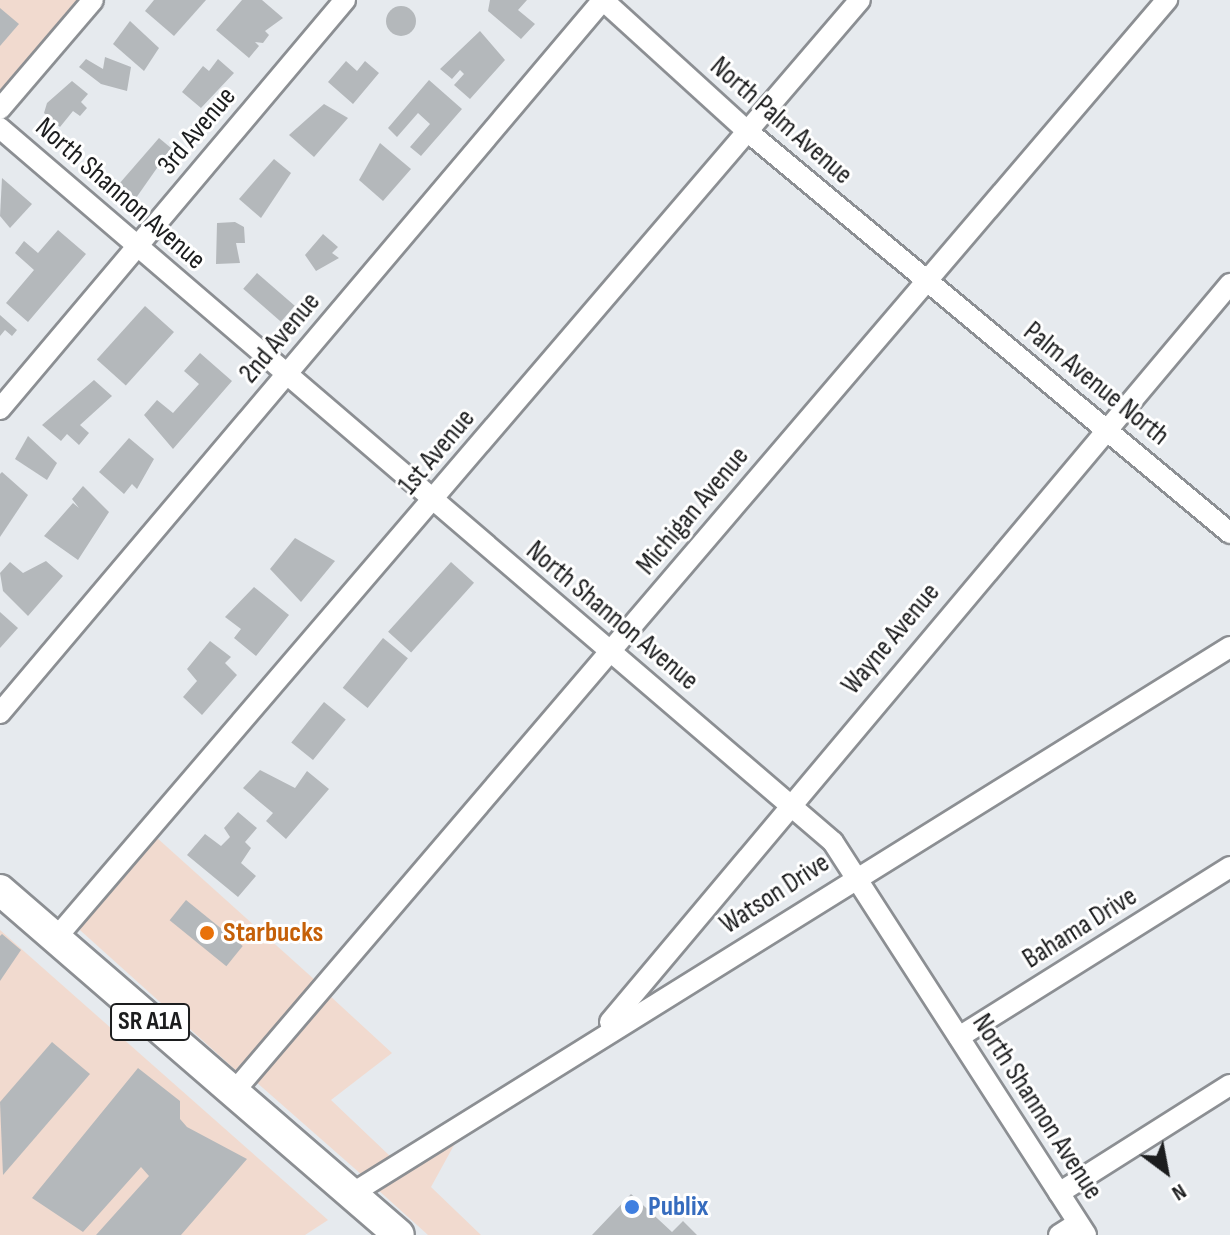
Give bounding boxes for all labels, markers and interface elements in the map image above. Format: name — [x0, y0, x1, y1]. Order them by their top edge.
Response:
street label: North Palm Avenue — [703, 50, 859, 192]
street label: 3rd Avenue — [151, 80, 243, 182]
street label: North Shannon Avenue — [28, 111, 212, 277]
street label: 2nd Avenue — [232, 286, 328, 390]
street label: Palm Avenue North — [1016, 315, 1176, 453]
street label: 1st Avenue — [392, 402, 482, 502]
street label: Michigan Avenue — [630, 440, 756, 582]
street label: North Shannon Avenue — [519, 534, 705, 698]
street label: Wayne Avenue — [835, 576, 947, 702]
street label: Watson Drive — [714, 846, 836, 942]
street label: Bahama Drive — [1017, 880, 1143, 976]
place label: Starbucks — [223, 916, 323, 950]
marker: Starbucks — [198, 924, 216, 942]
road number: SR A1A — [110, 1000, 190, 1044]
street label: North Shannon Avenue — [965, 1008, 1109, 1206]
north arrow — [1126, 1131, 1206, 1211]
text: N — [1167, 1177, 1191, 1206]
place label: Publix — [648, 1190, 708, 1224]
marker: Publix — [623, 1198, 641, 1216]

